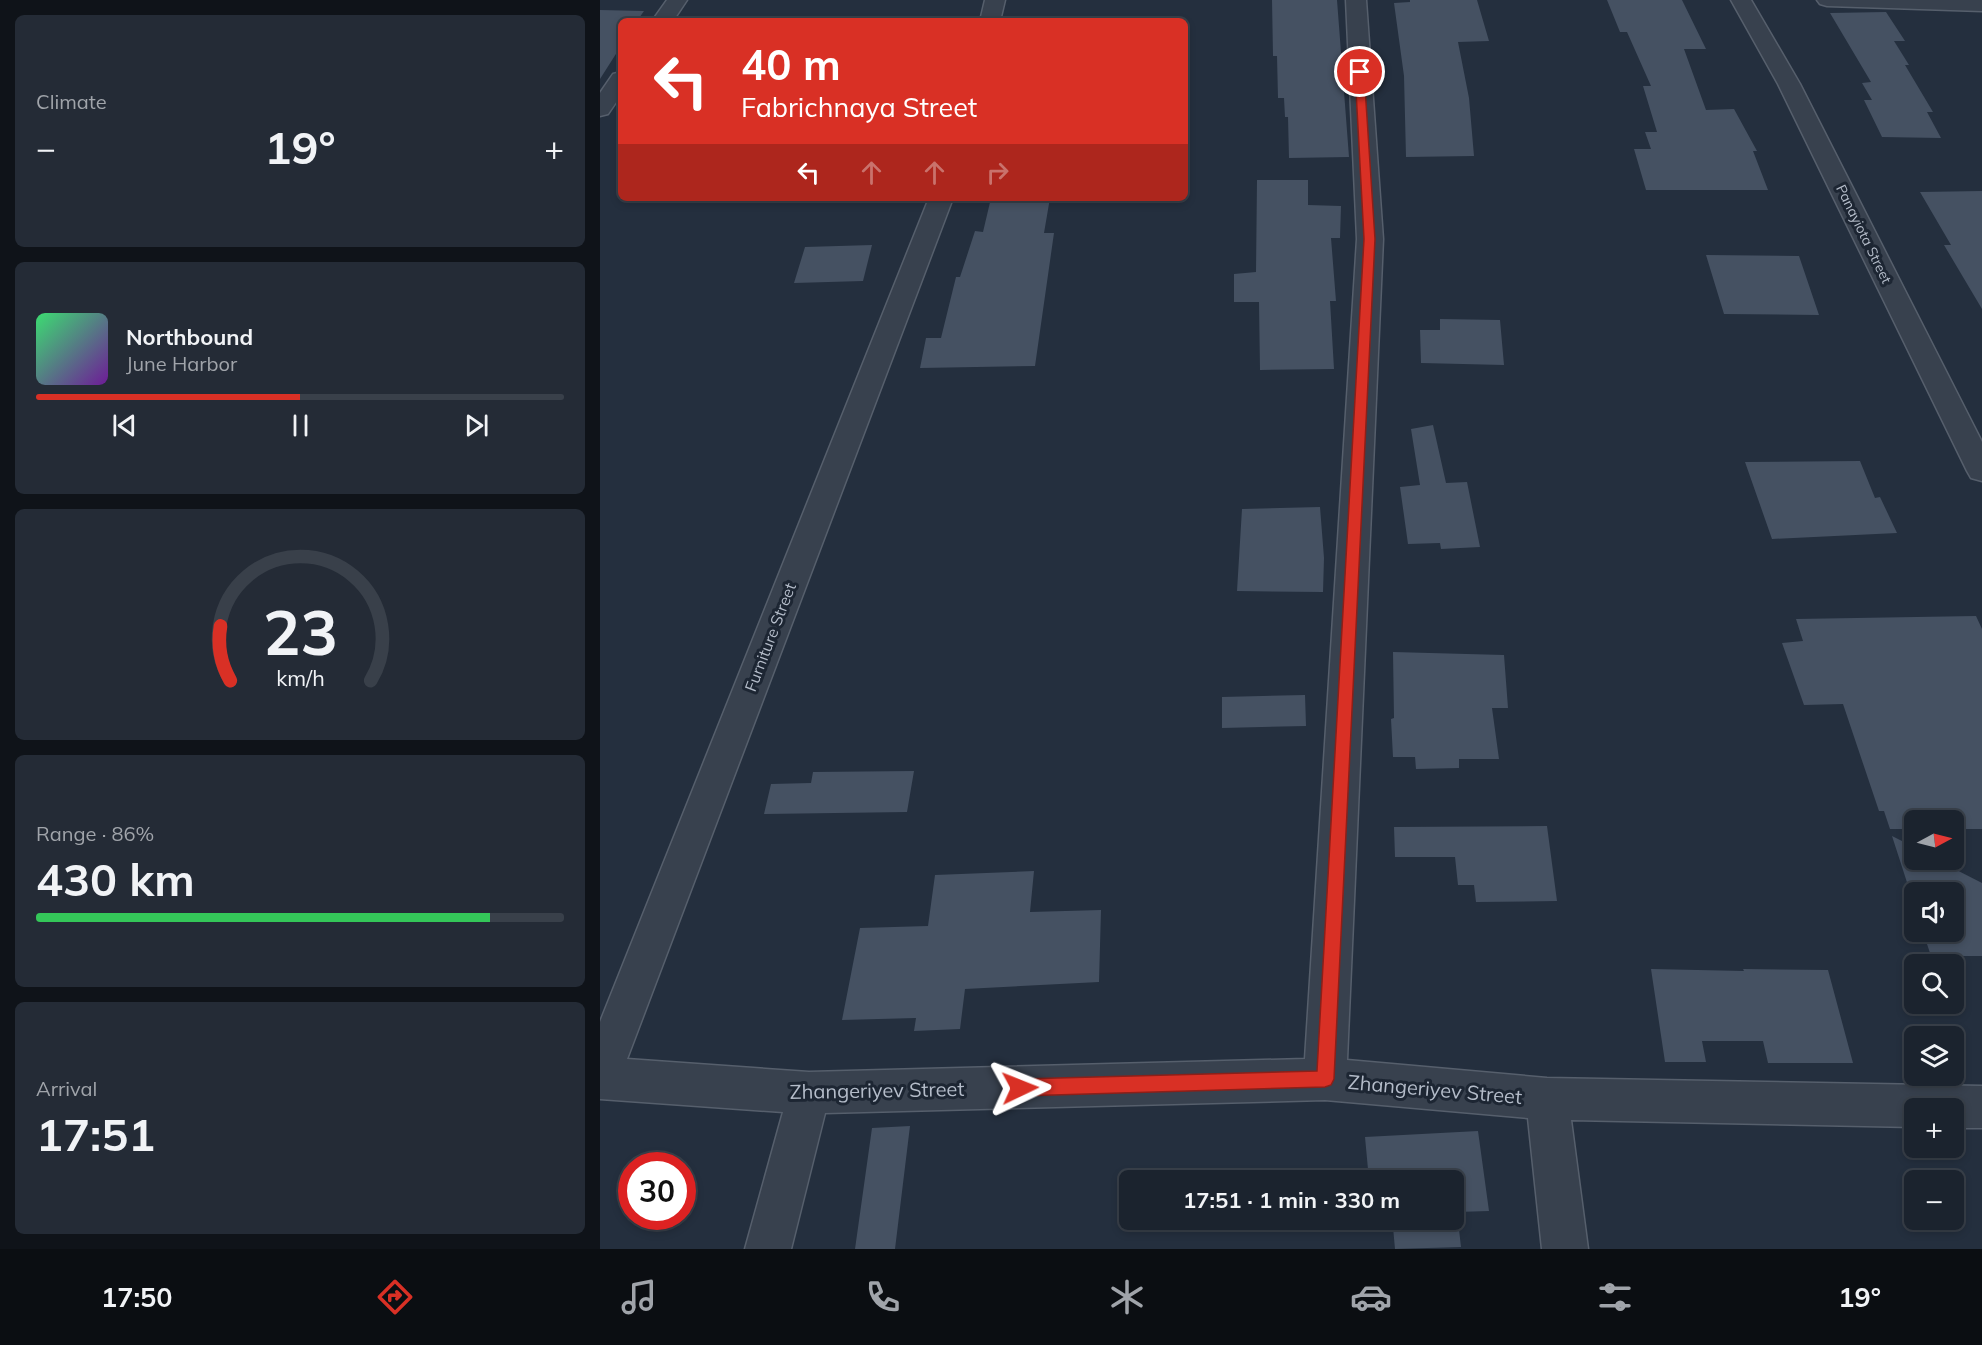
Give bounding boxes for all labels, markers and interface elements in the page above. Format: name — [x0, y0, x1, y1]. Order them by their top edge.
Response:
text: 40 m — [741, 38, 841, 91]
icon: left — [642, 42, 720, 120]
pin — [1334, 46, 1385, 97]
icon: arrive — [1343, 55, 1376, 88]
text: Climate — [36, 89, 107, 114]
text: Fabrichnaya Street — [741, 90, 977, 124]
text: 19° — [264, 119, 336, 175]
text: − — [36, 127, 56, 168]
text: + — [544, 127, 564, 168]
icon: left — [792, 156, 825, 189]
icon: ahead — [855, 156, 888, 189]
icon: ahead — [918, 156, 951, 189]
icon: right — [981, 156, 1014, 189]
street label: Panayiota Street — [1832, 181, 1896, 287]
text: Northbound — [126, 323, 253, 351]
text: June Harbor — [126, 351, 237, 376]
icon: previous — [108, 409, 141, 442]
icon: pause — [284, 409, 317, 442]
icon: next — [460, 409, 493, 442]
street label: Furniture Street — [740, 580, 800, 694]
text: 23 — [263, 593, 337, 672]
text: km/h — [276, 665, 324, 692]
north arrow — [1904, 810, 1964, 870]
map controls — [1904, 810, 1964, 1230]
text: Range · 86% — [36, 821, 154, 846]
text: 430 km — [36, 851, 195, 907]
button: sound — [1904, 882, 1964, 942]
button: search — [1904, 954, 1964, 1014]
button: layers — [1904, 1026, 1964, 1086]
position arrow — [988, 1056, 1052, 1120]
street label: Zhangeriyev Street — [1347, 1069, 1523, 1109]
text: Arrival — [36, 1076, 97, 1101]
street label: Zhangeriyev Street — [789, 1076, 965, 1104]
button: + — [1904, 1098, 1964, 1158]
text: 17:51 — [36, 1106, 155, 1162]
speed limit sign: 30 — [618, 1152, 696, 1230]
button: − — [1904, 1170, 1964, 1230]
text: 17:51 · 1 min · 330 m — [1183, 1186, 1400, 1214]
icon: directions — [374, 1276, 416, 1318]
icon: music — [618, 1276, 660, 1318]
icon: phone — [862, 1276, 904, 1318]
icon: climate — [1106, 1276, 1148, 1318]
icon: car — [1350, 1276, 1392, 1318]
icon: filters — [1594, 1276, 1636, 1318]
text: 17:50 — [101, 1280, 172, 1314]
text: 19° — [1838, 1280, 1881, 1314]

